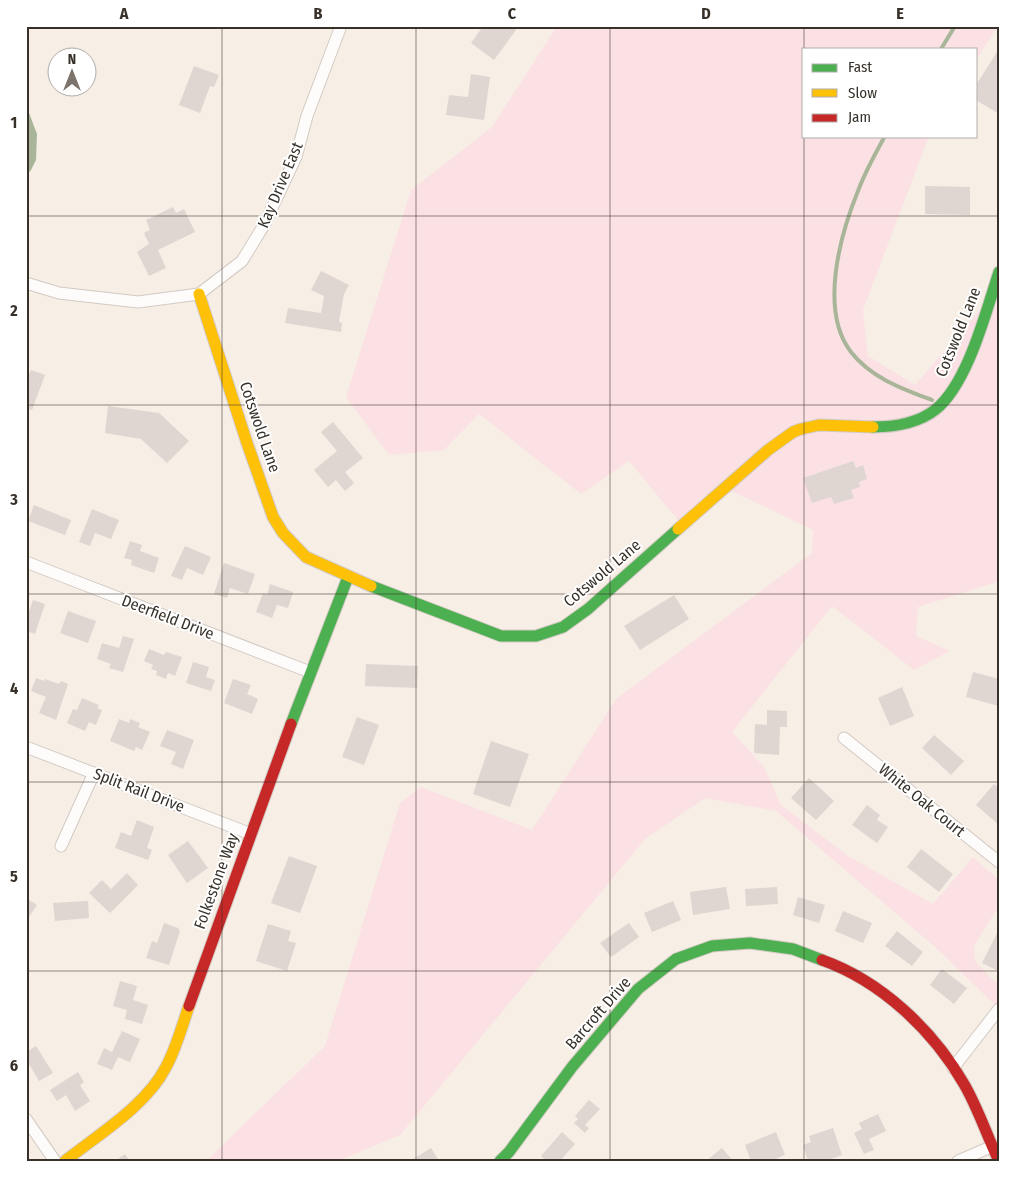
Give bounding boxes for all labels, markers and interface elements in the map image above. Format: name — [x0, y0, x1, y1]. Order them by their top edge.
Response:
text: A — [119, 4, 129, 23]
text: B — [314, 4, 323, 23]
text: C — [508, 4, 517, 23]
text: D — [701, 4, 711, 23]
text: E — [896, 4, 904, 23]
north arrow — [48, 48, 98, 98]
legend — [802, 48, 978, 138]
text: N — [68, 51, 76, 68]
text: Fast — [848, 58, 872, 76]
text: Slow — [848, 84, 877, 102]
text: Jam — [848, 108, 871, 126]
text: 1 — [11, 113, 17, 132]
street label: Kay Drive East — [253, 138, 307, 231]
street label: Cotswold Lane — [931, 284, 985, 379]
text: 2 — [9, 301, 18, 320]
street label: Cotswold Lane — [236, 379, 284, 475]
text: 3 — [9, 490, 18, 509]
street label: Cotswold Lane — [560, 535, 644, 611]
street label: Deerfield Drive — [119, 591, 217, 643]
text: 4 — [10, 679, 18, 698]
street label: White Oak Court — [875, 759, 970, 841]
street label: Split Rail Drive — [91, 764, 187, 816]
street label: Folkestone Way — [190, 830, 242, 932]
text: 5 — [10, 867, 18, 886]
street label: Barcroft Drive — [561, 973, 635, 1053]
text: 6 — [10, 1056, 18, 1075]

